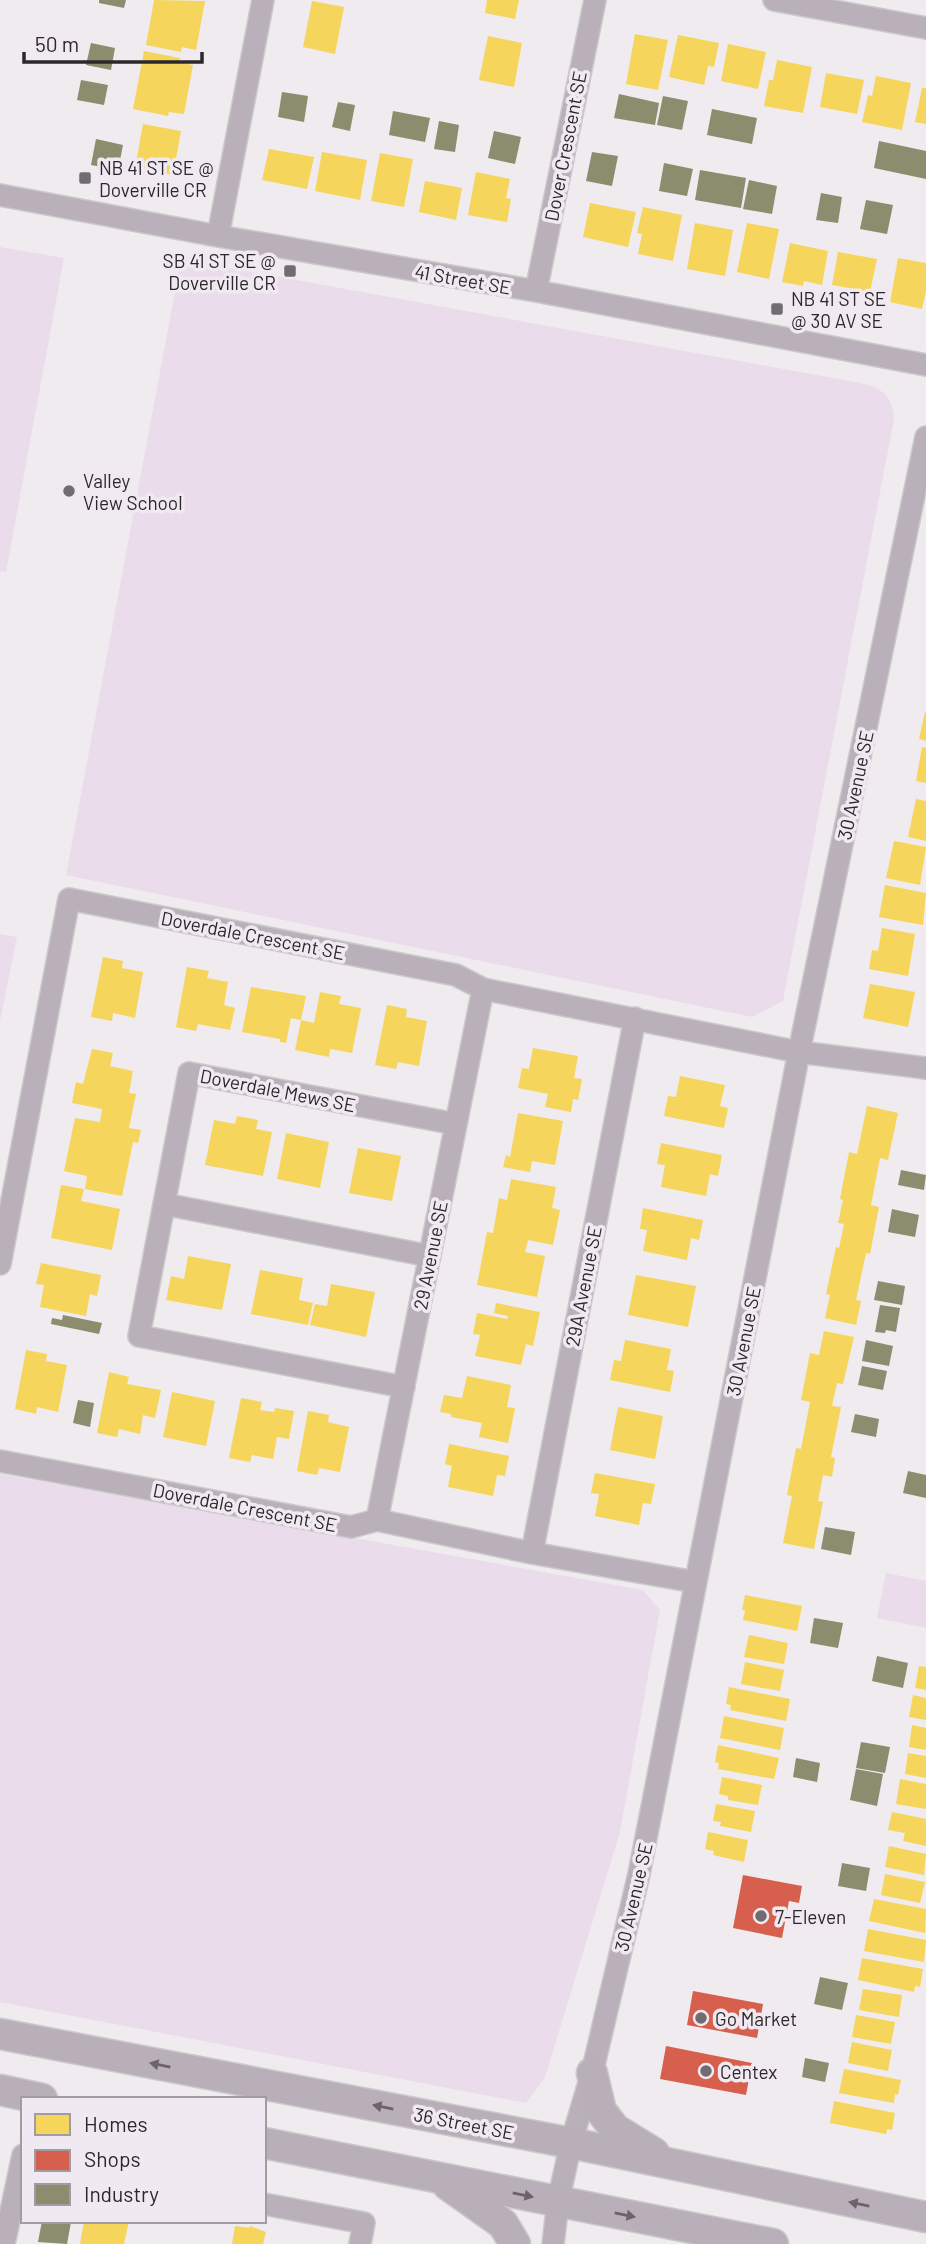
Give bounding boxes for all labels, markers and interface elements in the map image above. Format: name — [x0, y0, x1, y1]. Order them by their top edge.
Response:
scale bar — [24, 21, 203, 65]
text: 50 m — [35, 31, 79, 56]
street label: Dover Crescent SE — [539, 69, 591, 223]
place label: NB 41 ST SE @ Doverville CR — [99, 156, 214, 201]
marker: NB 41 ST SE @ Doverville CR — [77, 170, 93, 186]
place label: SB 41 ST SE @ Doverville CR — [163, 249, 276, 294]
street label: 41 Street SE — [413, 259, 513, 299]
marker: SB 41 ST SE @ Doverville CR — [282, 263, 298, 279]
place label: NB 41 ST SE @ 30 AV SE — [791, 287, 886, 332]
marker: NB 41 ST SE @ 30 AV SE — [769, 301, 785, 317]
place label: Valley View School — [83, 469, 183, 514]
marker: Valley View School — [61, 483, 77, 499]
street label: 30 Avenue SE — [832, 728, 878, 842]
street label: Doverdale Crescent SE — [159, 906, 347, 964]
street label: Doverdale Mews SE — [198, 1064, 358, 1116]
street label: 29 Avenue SE — [408, 1198, 452, 1312]
street label: 29A Avenue SE — [560, 1224, 606, 1348]
street label: 30 Avenue SE — [721, 1284, 765, 1398]
street label: Doverdale Crescent SE — [151, 1478, 339, 1536]
street label: 30 Avenue SE — [609, 1840, 657, 1954]
place label: 7-Eleven — [775, 1905, 846, 1928]
marker: 7-Eleven — [753, 1908, 769, 1924]
place label: Go Market — [715, 2007, 797, 2030]
marker: Go Market — [693, 2010, 709, 2026]
one-way arrow — [149, 2059, 171, 2070]
place label: Centex — [720, 2060, 777, 2083]
marker: Centex — [698, 2063, 714, 2079]
legend — [21, 2097, 266, 2223]
one-way arrow — [372, 2102, 394, 2113]
street label: 36 Street SE — [412, 2102, 516, 2144]
text: Homes — [84, 2111, 148, 2136]
text: Shops — [84, 2146, 141, 2171]
text: Industry — [84, 2181, 159, 2206]
one-way arrow — [512, 2190, 534, 2201]
one-way arrow — [848, 2198, 870, 2209]
one-way arrow — [614, 2210, 636, 2221]

